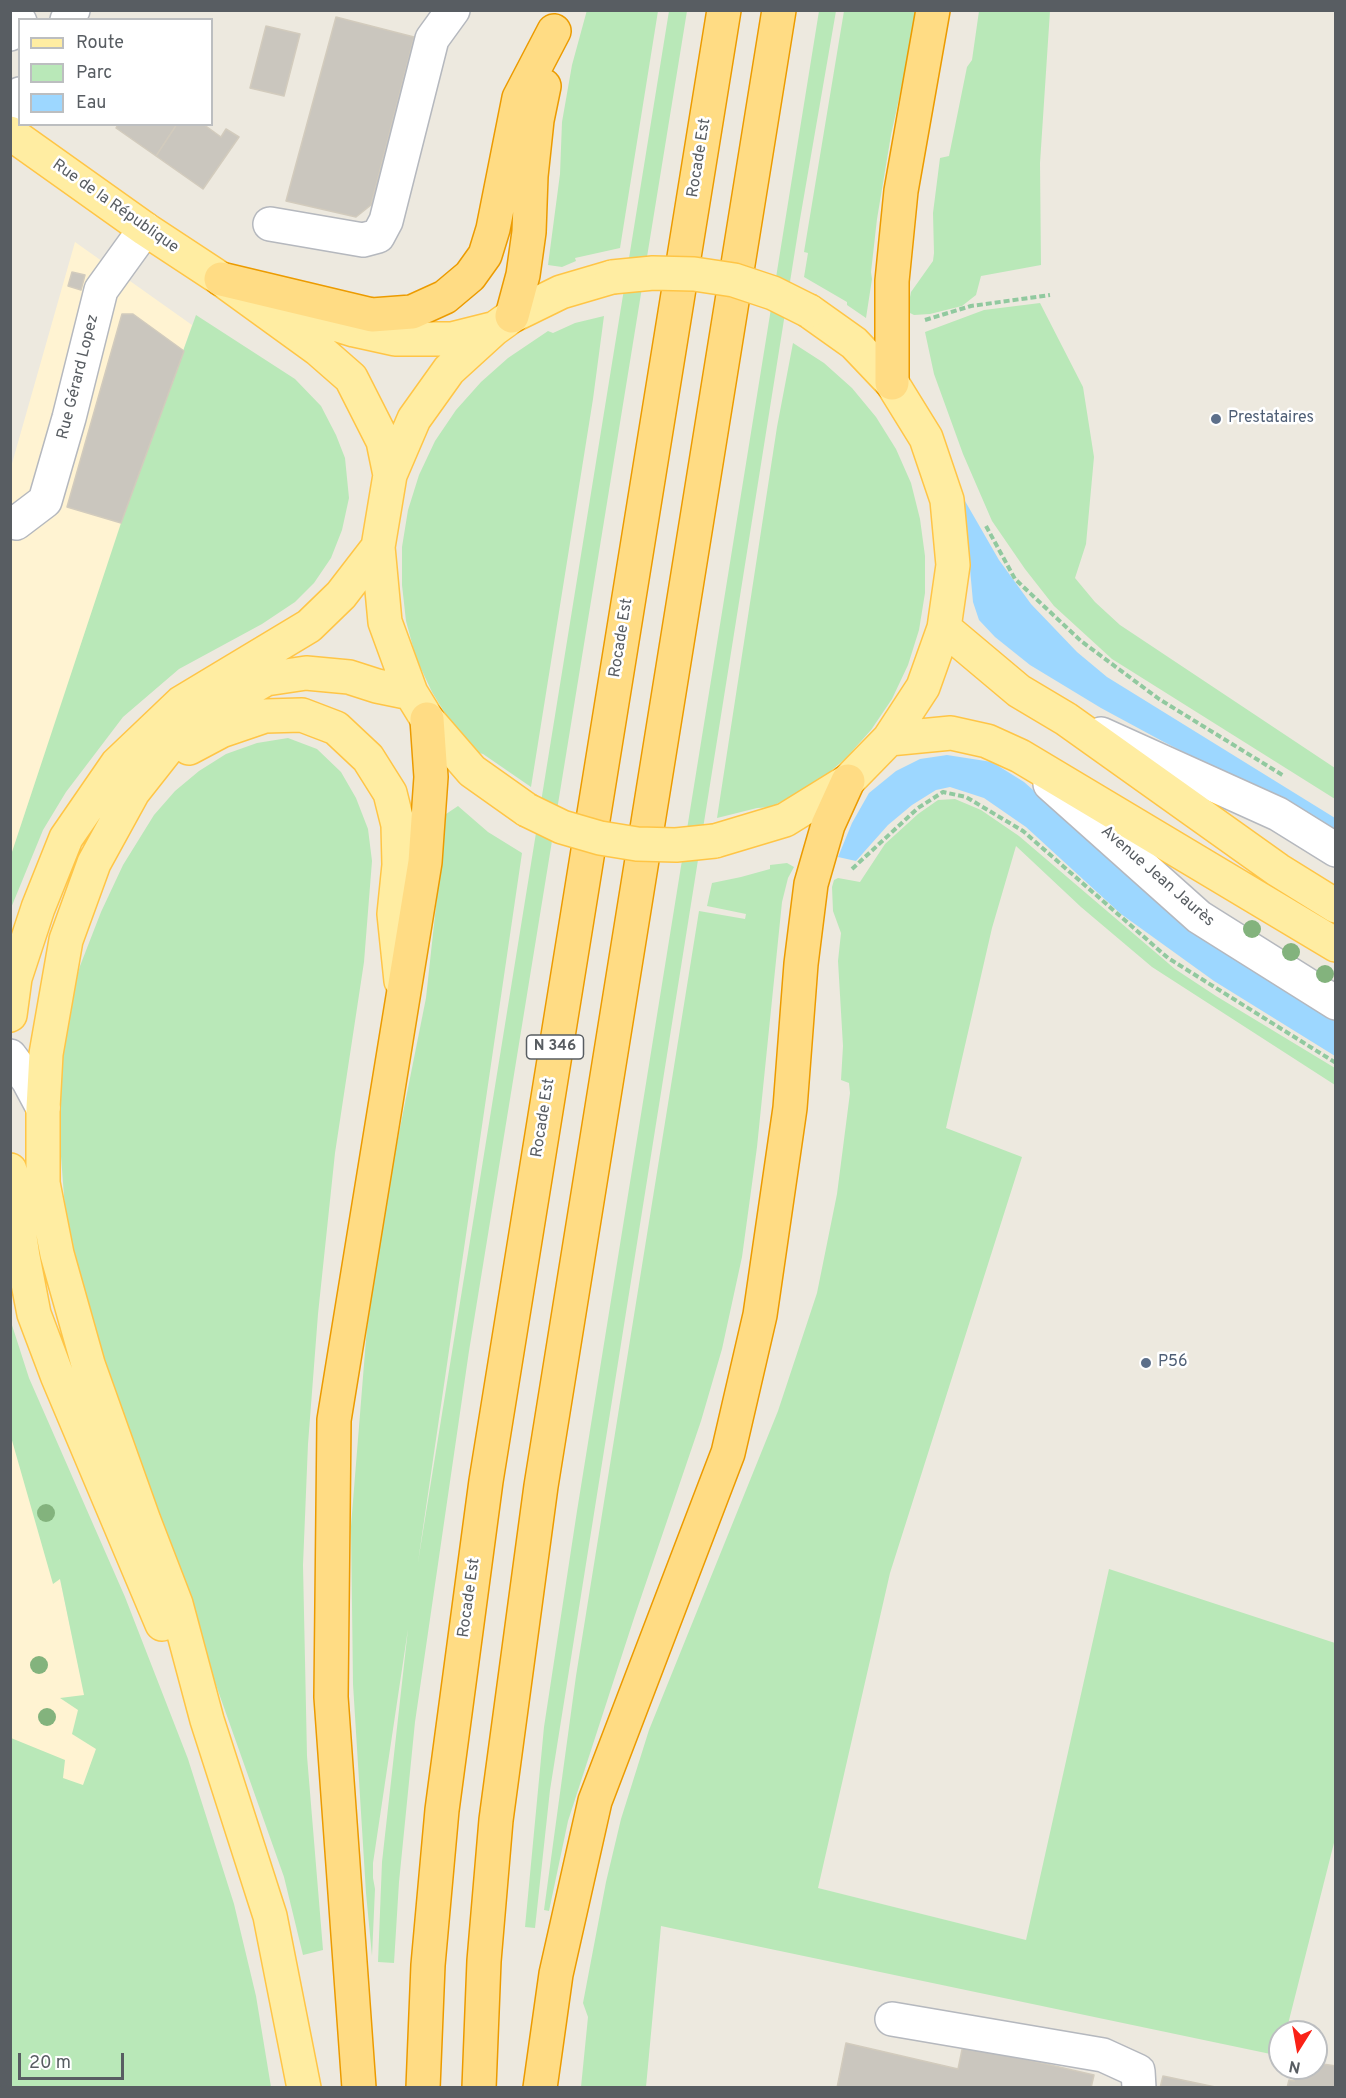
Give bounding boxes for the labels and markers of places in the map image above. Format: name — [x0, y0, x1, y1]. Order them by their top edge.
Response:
place label: Prestataires — [1228, 409, 1314, 429]
marker: Prestataires — [1209, 412, 1223, 426]
place label: P56 — [1158, 1353, 1188, 1373]
marker: P56 — [1139, 1356, 1153, 1370]

